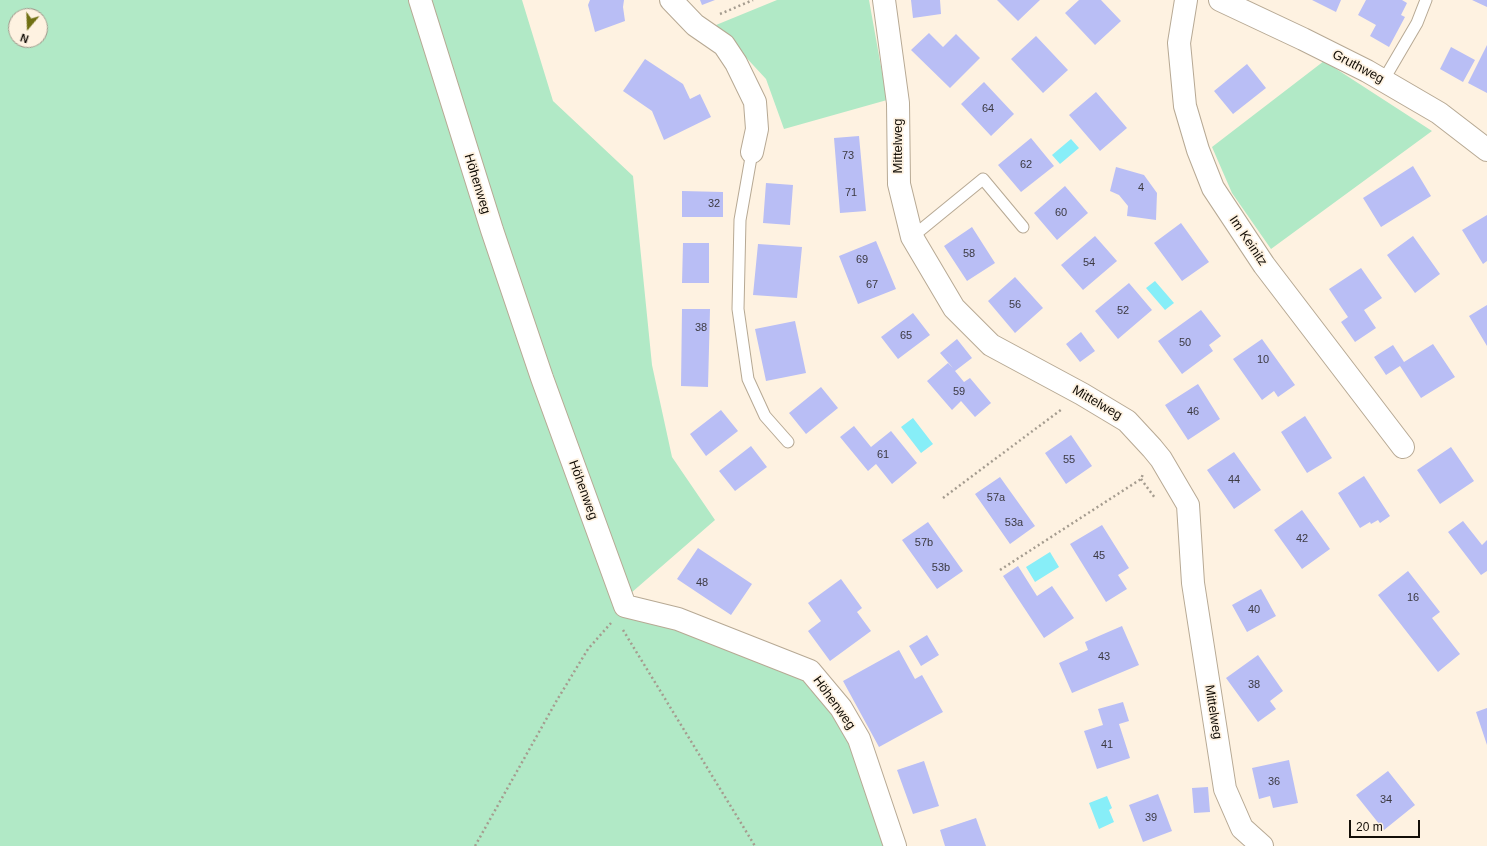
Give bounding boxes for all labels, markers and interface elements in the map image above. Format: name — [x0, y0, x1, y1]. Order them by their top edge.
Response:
north arrow — [8, 8, 48, 48]
text: N — [19, 31, 30, 45]
street label: Gruthweg — [1329, 47, 1387, 87]
house number: 64 — [982, 102, 994, 116]
street label: Mittelweg — [890, 119, 906, 173]
house number: 73 — [842, 149, 854, 163]
street label: Höhenweg — [460, 152, 494, 216]
house number: 62 — [1020, 158, 1032, 172]
house number: 4 — [1138, 181, 1144, 195]
house number: 71 — [845, 186, 857, 200]
house number: 32 — [708, 197, 720, 211]
house number: 60 — [1055, 206, 1067, 220]
street label: Im Keinitz — [1226, 213, 1270, 269]
house number: 58 — [963, 247, 975, 261]
house number: 69 — [856, 253, 868, 267]
house number: 54 — [1083, 256, 1095, 270]
house number: 67 — [866, 278, 878, 292]
house number: 56 — [1009, 298, 1021, 312]
house number: 52 — [1117, 304, 1129, 318]
house number: 38 — [695, 321, 707, 335]
house number: 65 — [900, 329, 912, 343]
house number: 50 — [1179, 336, 1191, 350]
house number: 10 — [1257, 353, 1269, 367]
street label: Mittelweg — [1069, 383, 1125, 423]
house number: 59 — [953, 385, 965, 399]
house number: 46 — [1187, 405, 1199, 419]
house number: 61 — [877, 448, 889, 462]
house number: 55 — [1063, 453, 1075, 467]
street label: Höhenweg — [565, 458, 601, 522]
house number: 44 — [1228, 473, 1240, 487]
house number: 57a — [987, 491, 1005, 505]
house number: 53a — [1005, 516, 1023, 530]
house number: 42 — [1296, 532, 1308, 546]
house number: 57b — [915, 536, 933, 550]
house number: 45 — [1093, 549, 1105, 563]
house number: 53b — [932, 561, 950, 575]
house number: 48 — [696, 576, 708, 590]
house number: 16 — [1407, 591, 1419, 605]
house number: 40 — [1248, 603, 1260, 617]
house number: 43 — [1098, 650, 1110, 664]
street label: Höhenweg — [809, 673, 859, 733]
house number: 38 — [1248, 678, 1260, 692]
street label: Mittelweg — [1201, 684, 1225, 740]
house number: 41 — [1101, 738, 1113, 752]
house number: 36 — [1268, 775, 1280, 789]
house number: 34 — [1380, 793, 1392, 807]
house number: 39 — [1145, 811, 1157, 825]
scale bar — [1351, 812, 1422, 838]
text: 20 m — [1356, 820, 1383, 834]

